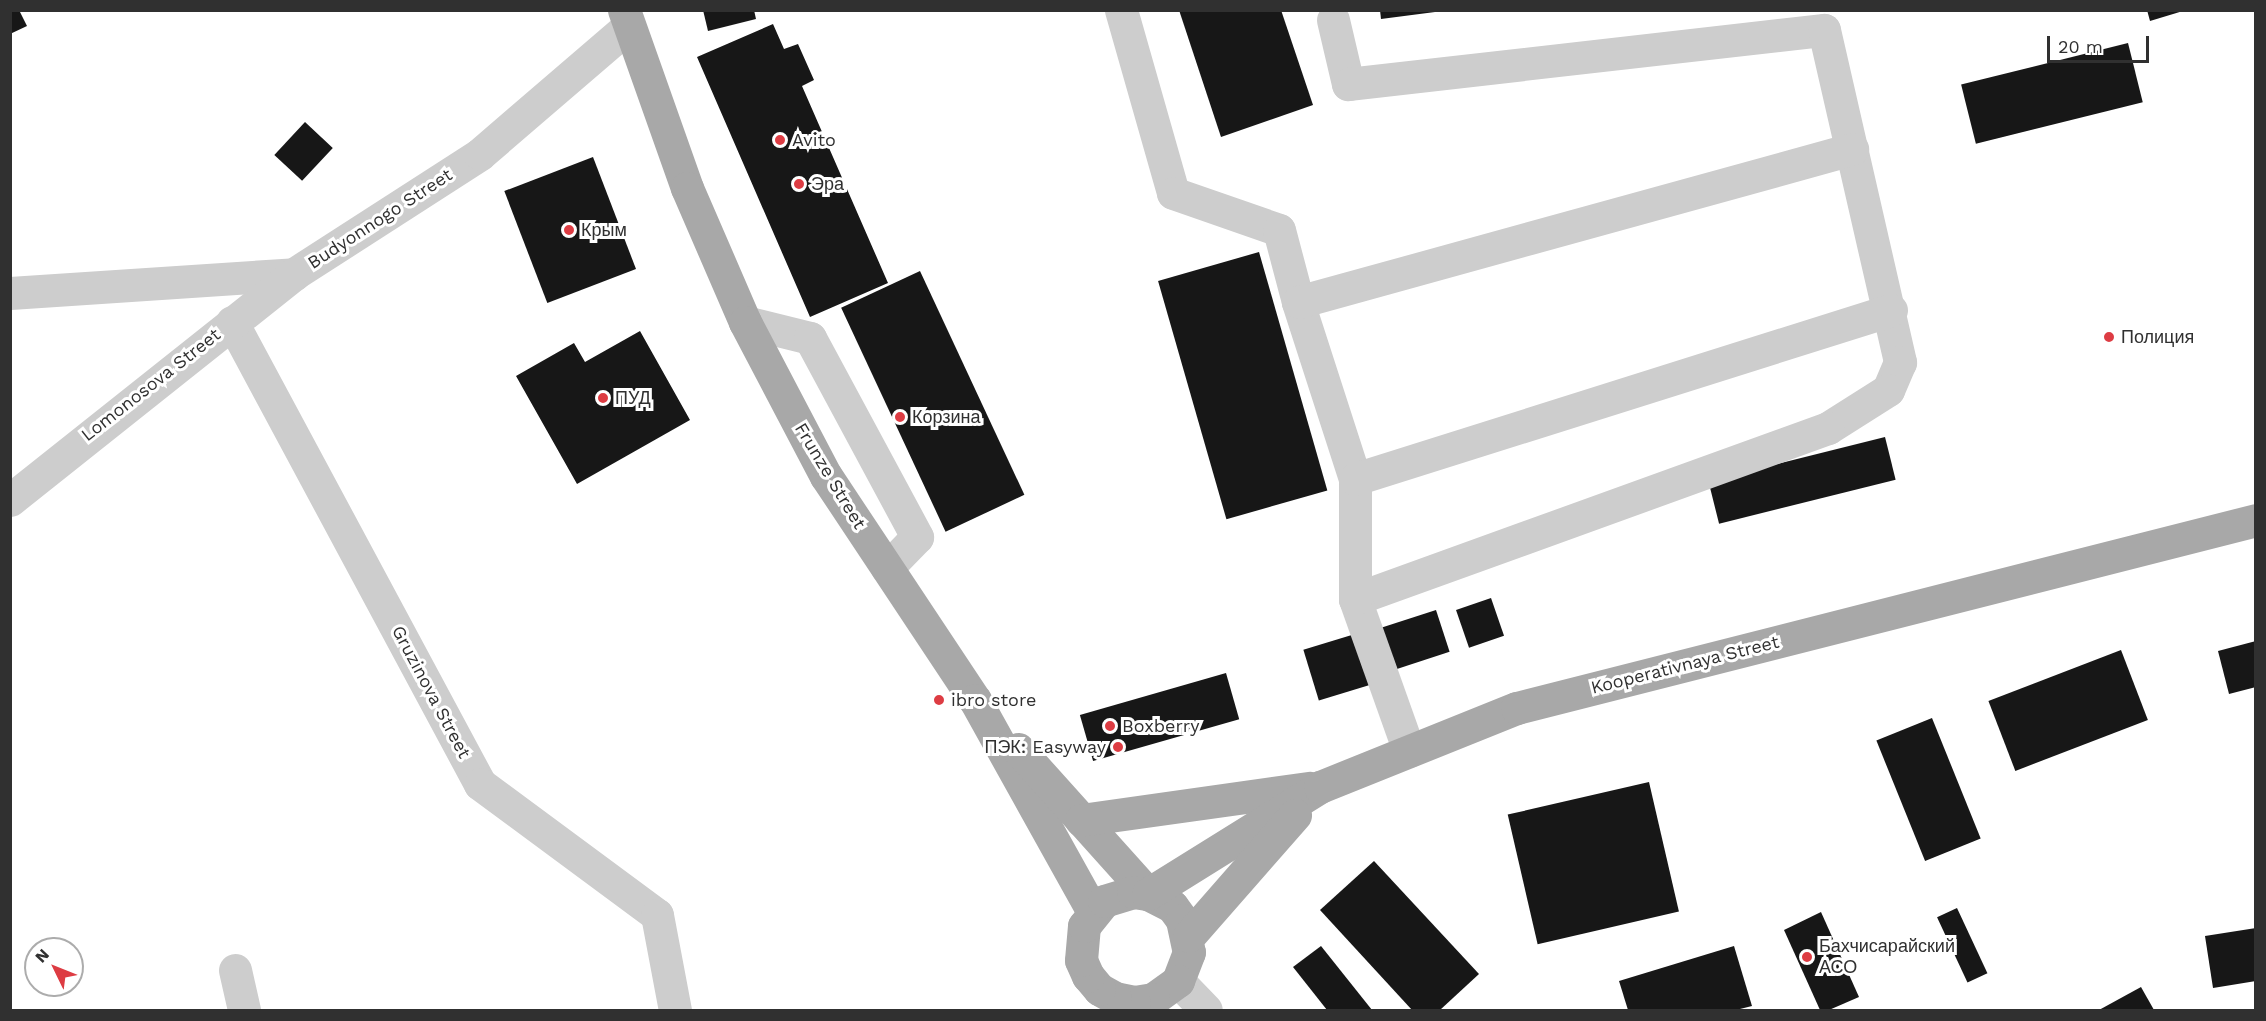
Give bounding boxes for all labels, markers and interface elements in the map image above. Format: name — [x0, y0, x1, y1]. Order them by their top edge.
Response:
scale bar — [2050, 24, 2152, 62]
text: 20 m — [2058, 36, 2103, 57]
place label: Avito — [792, 129, 836, 151]
marker: Avito — [773, 133, 787, 147]
street label: Budyonnogo Street — [304, 164, 456, 274]
place label: Эра — [811, 173, 844, 195]
marker: Эра — [792, 177, 806, 191]
place label: Крым — [581, 219, 627, 241]
marker: Крым — [562, 223, 576, 237]
street label: Lomonosova Street — [77, 324, 225, 446]
place label: Полиция — [2121, 326, 2194, 348]
marker: Полиция — [2102, 330, 2116, 344]
place label: ПУД — [615, 387, 651, 409]
marker: ПУД — [596, 391, 610, 405]
place label: Корзина — [912, 406, 981, 428]
marker: Корзина — [893, 410, 907, 424]
street label: Frunze Street — [790, 419, 870, 533]
street label: Gruzinova Street — [387, 622, 475, 762]
street label: Kooperativnaya Street — [1589, 631, 1781, 699]
place label: ibro store — [951, 689, 1036, 711]
marker: ibro store — [932, 693, 946, 707]
place label: Boxberry — [1122, 715, 1199, 737]
marker: Boxberry — [1103, 719, 1117, 733]
place label: ПЭК: Easyway — [984, 736, 1106, 758]
marker: ПЭК: Easyway — [1111, 740, 1125, 754]
place label: Бахчисарайский АСО — [1819, 936, 1955, 978]
north arrow — [24, 937, 84, 997]
text: N — [31, 945, 53, 967]
marker: Бахчисарайский АСО — [1800, 950, 1814, 964]

